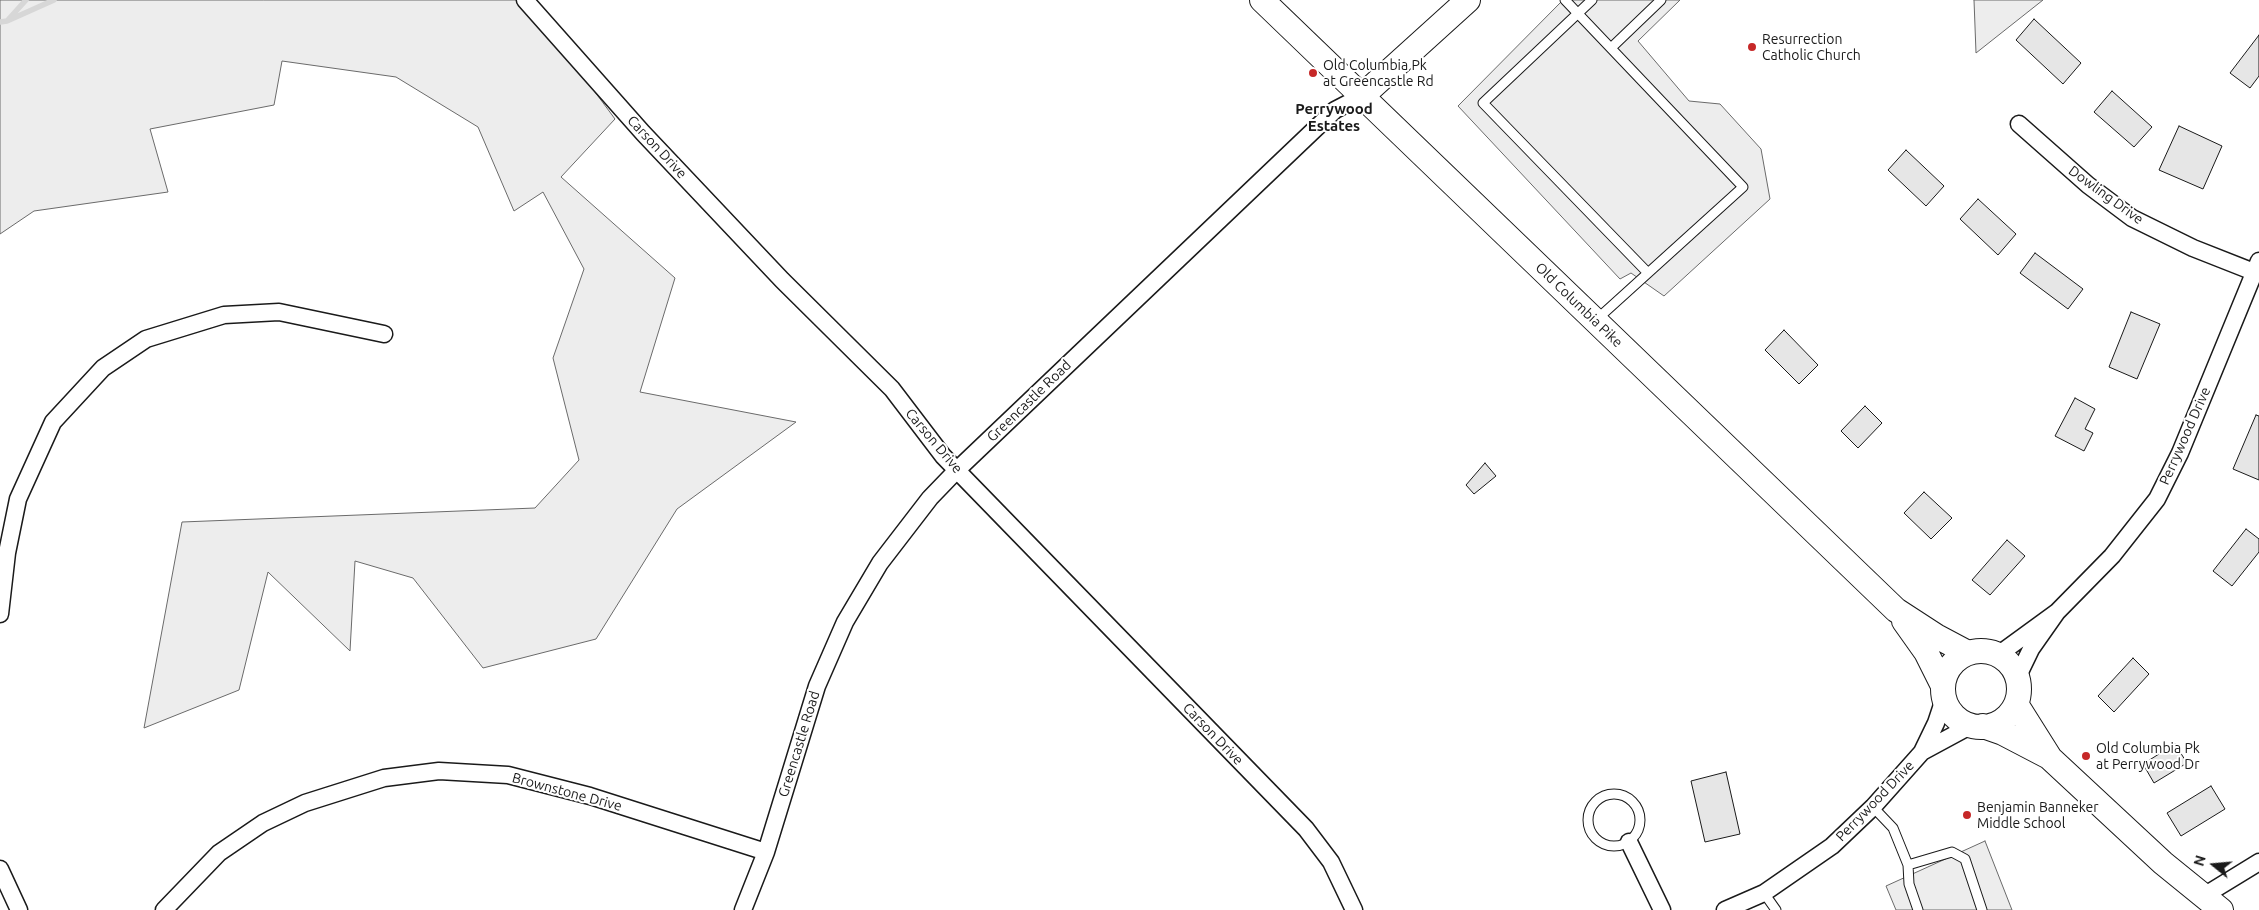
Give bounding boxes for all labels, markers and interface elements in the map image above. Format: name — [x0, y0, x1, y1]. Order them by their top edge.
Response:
place label: Resurrection Catholic Church — [1762, 31, 1861, 64]
marker: Resurrection Catholic Church — [1746, 41, 1758, 53]
place label: Old Columbia Pk at Greencastle Rd — [1323, 57, 1434, 90]
marker: Old Columbia Pk at Greencastle Rd — [1307, 67, 1319, 79]
district label: Perrywood Estates — [1295, 100, 1373, 135]
street label: Carson Drive — [624, 112, 690, 182]
street label: Dowling Drive — [2065, 162, 2147, 228]
street label: Old Columbia Pike — [1532, 259, 1626, 351]
street label: Greencastle Road — [984, 357, 1074, 445]
street label: Perrywood Drive — [2156, 384, 2214, 488]
street label: Carson Drive — [902, 405, 966, 477]
street label: Greencastle Road — [775, 689, 823, 799]
street label: Carson Drive — [1179, 700, 1247, 768]
place label: Old Columbia Pk at Perrywood Dr — [2096, 740, 2200, 772]
marker: Old Columbia Pk at Perrywood Dr — [2080, 750, 2092, 762]
street label: Perrywood Drive — [1832, 757, 1918, 845]
street label: Brownstone Drive — [510, 769, 624, 815]
place label: Benjamin Banneker Middle School — [1977, 799, 2099, 832]
marker: Benjamin Banneker Middle School — [1961, 809, 1973, 821]
north arrow — [2189, 840, 2239, 890]
text: N — [2190, 853, 2209, 868]

